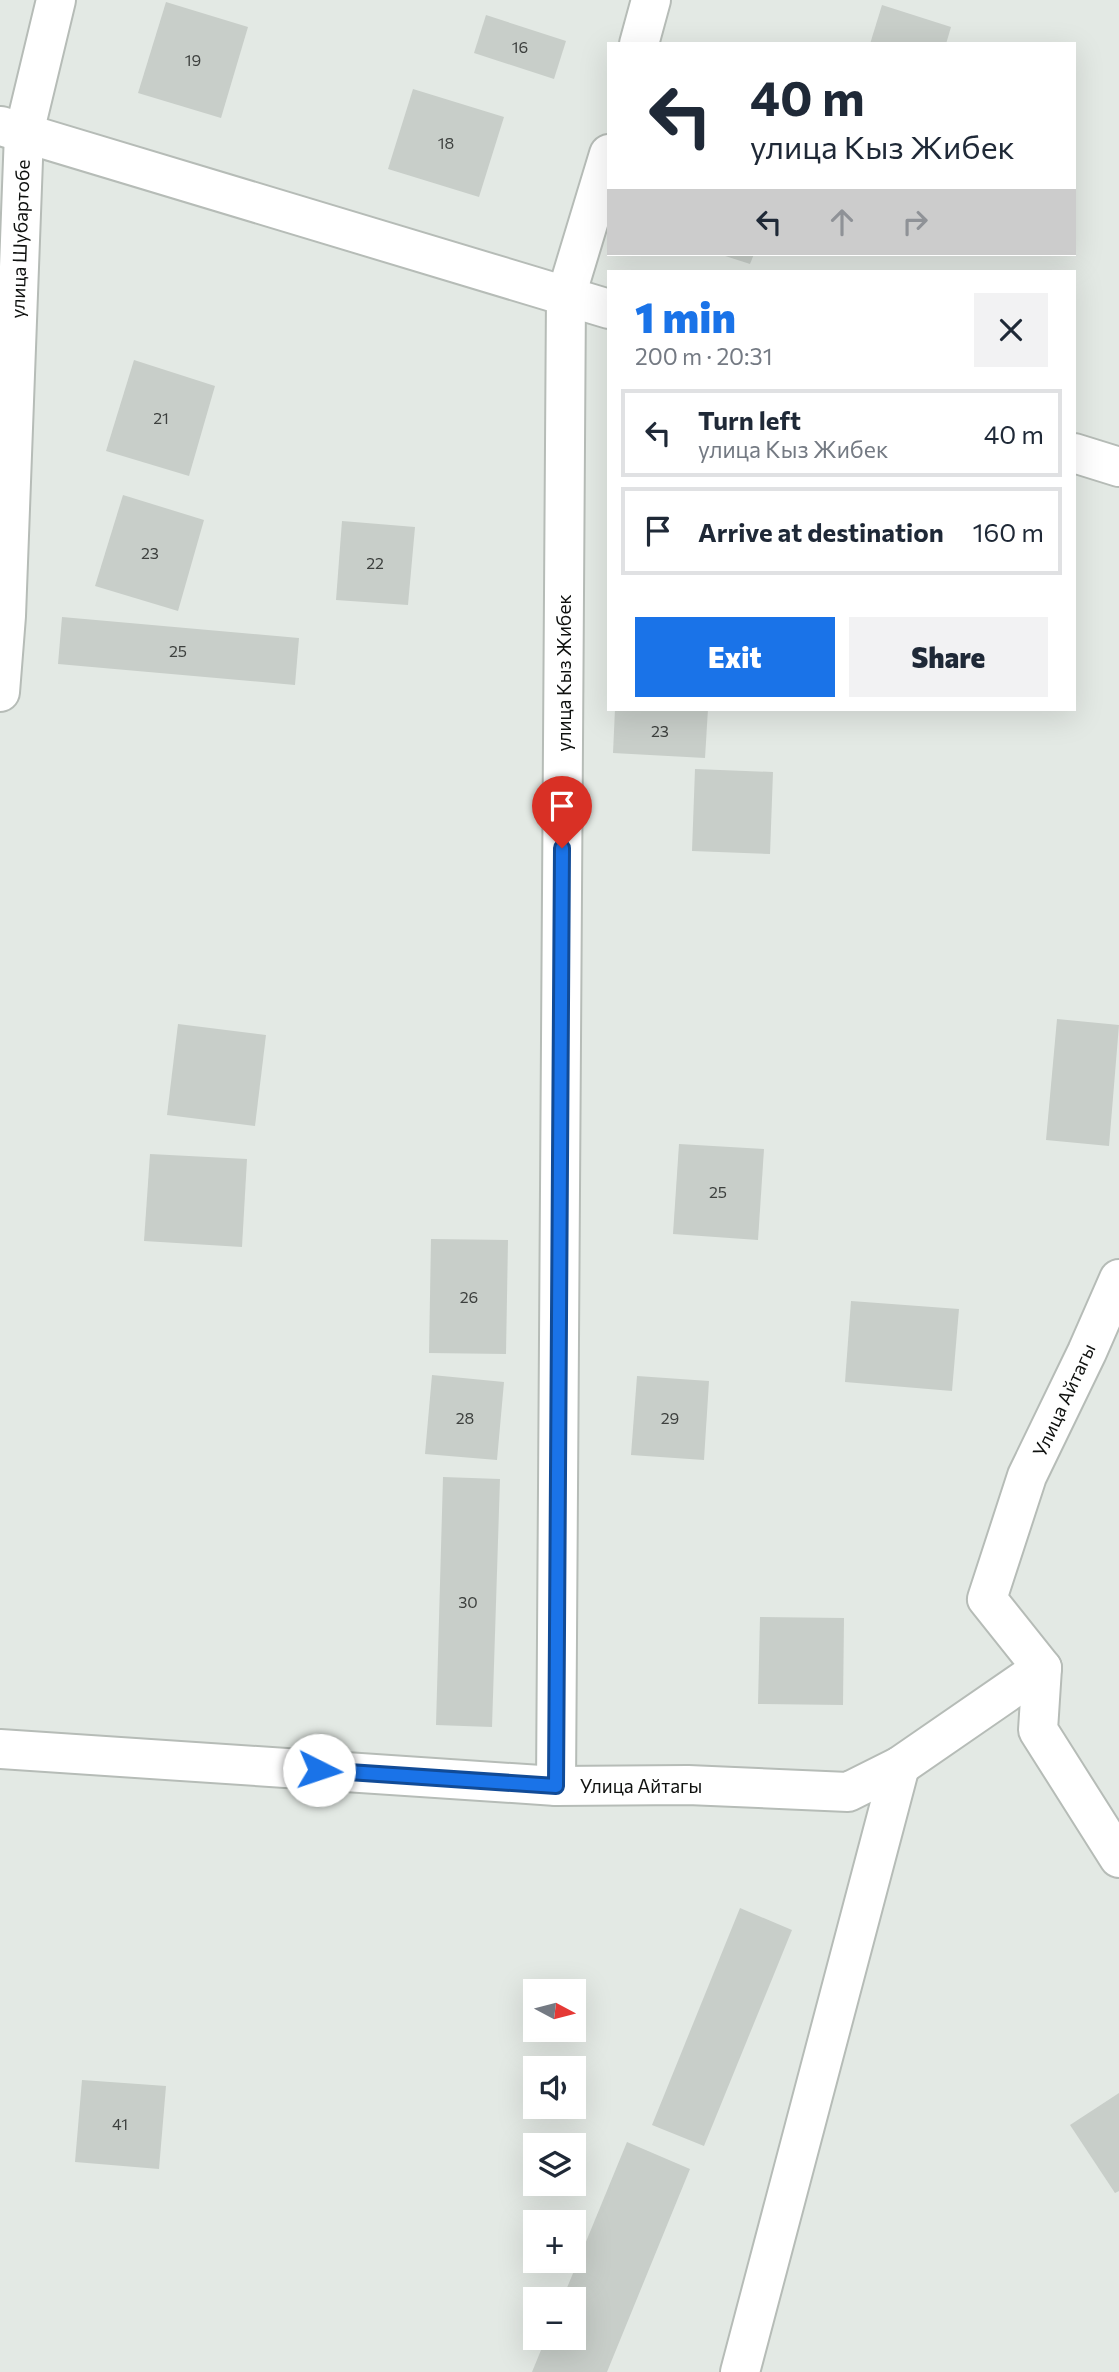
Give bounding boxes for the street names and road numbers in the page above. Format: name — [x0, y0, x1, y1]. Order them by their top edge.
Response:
street label: улица Шубартобе — [5, 159, 34, 319]
street label: улица Кыз Жибек — [552, 594, 575, 752]
street label: Улица Айтагы — [1027, 1340, 1100, 1460]
street label: Улица Айтагы — [580, 1774, 702, 1797]

